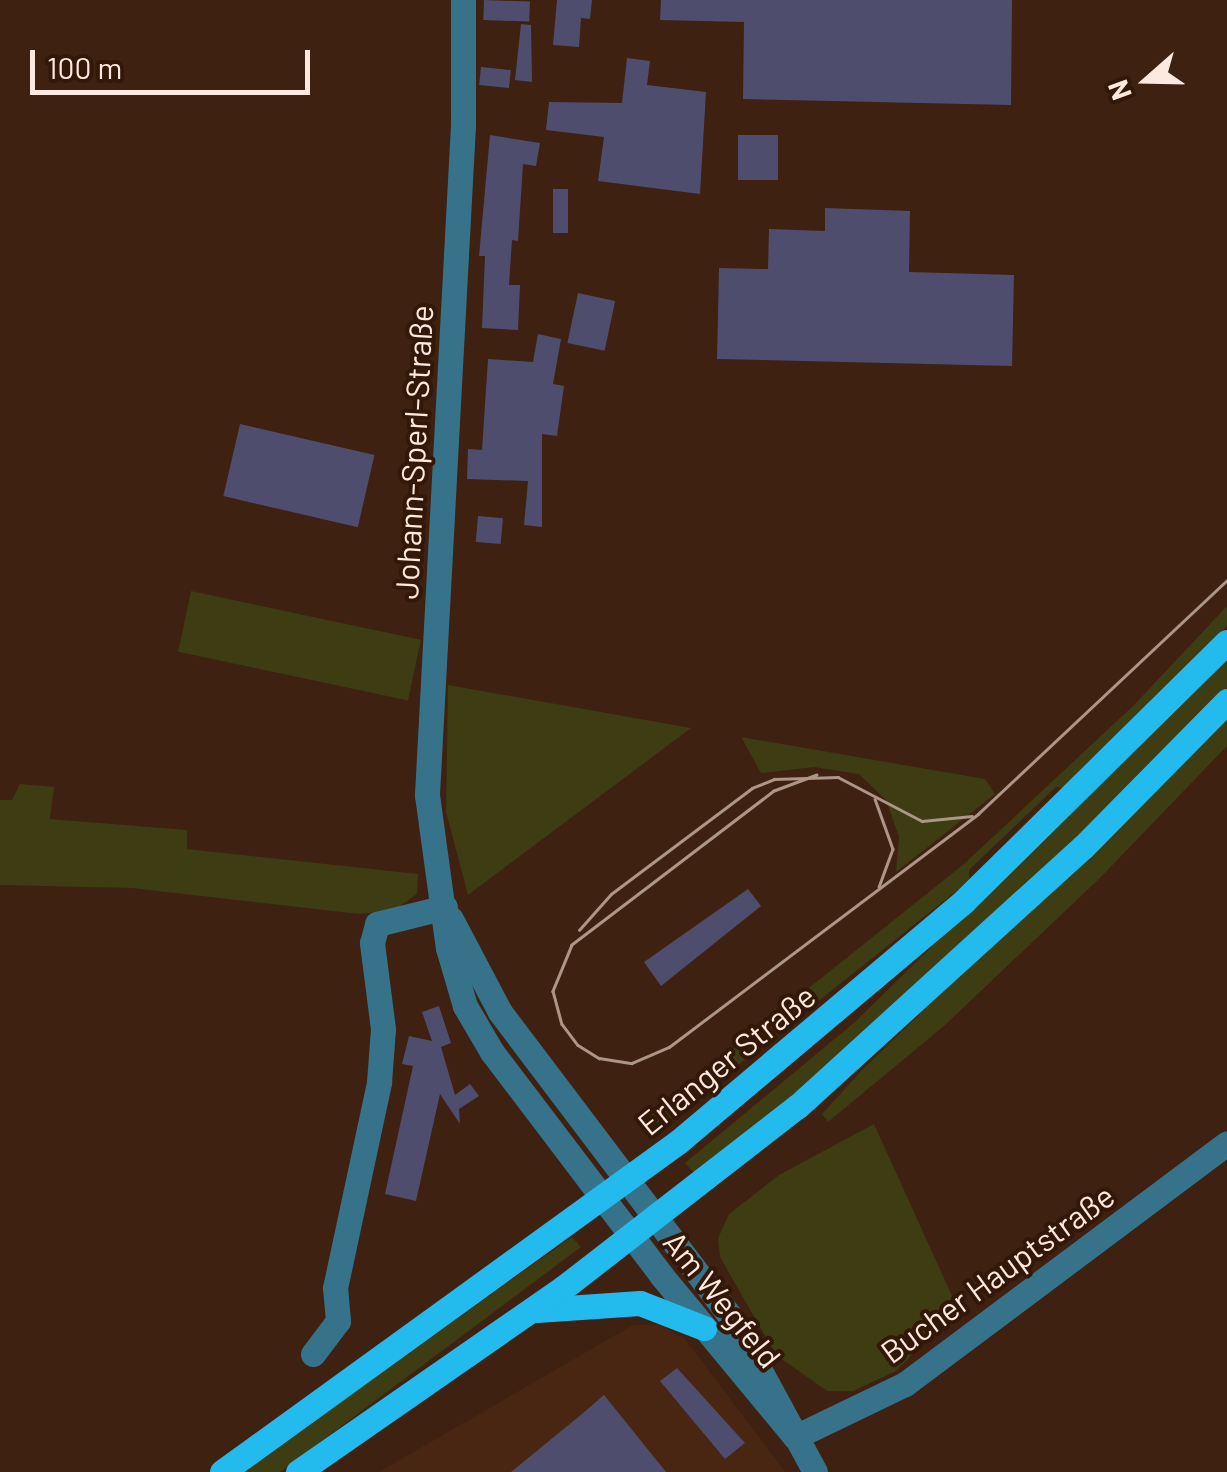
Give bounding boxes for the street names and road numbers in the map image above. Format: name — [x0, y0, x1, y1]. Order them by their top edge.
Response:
street label: Johann-Sperl-Straße — [386, 304, 440, 600]
street label: Erlanger Straße — [629, 976, 823, 1142]
street label: Bucher Hauptstraße — [873, 1175, 1121, 1371]
street label: Am Wegfeld — [656, 1223, 790, 1375]

